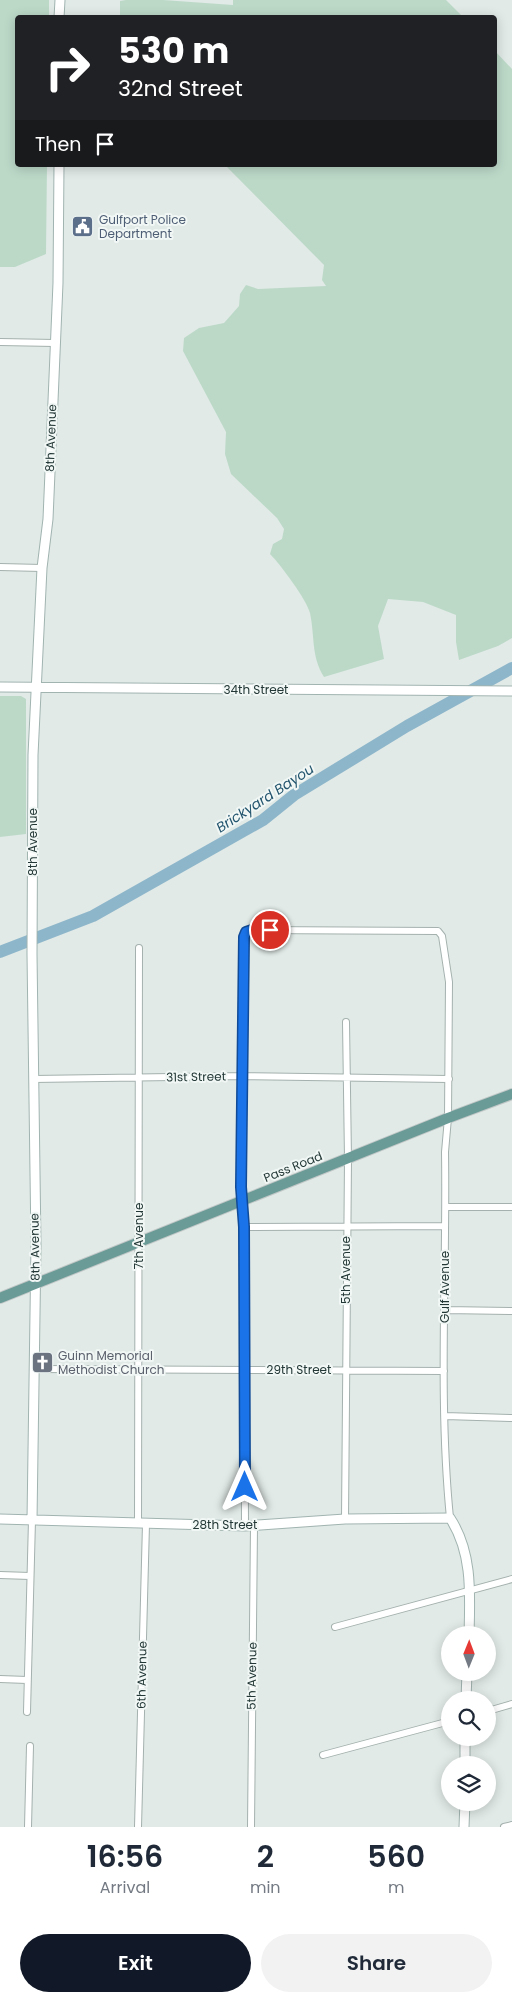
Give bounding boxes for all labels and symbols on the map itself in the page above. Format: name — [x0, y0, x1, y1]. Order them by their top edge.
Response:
place label: Gulfport Police Department — [99, 211, 186, 242]
public building icon: Gulfport Police Department — [71, 215, 95, 239]
street label: 8th Avenue — [41, 404, 60, 472]
street label: 34th Street — [223, 681, 289, 698]
water label: Brickyard Bayou — [212, 759, 318, 837]
street label: 8th Avenue — [24, 808, 41, 876]
pin — [249, 909, 291, 951]
street label: 31st Street — [166, 1067, 226, 1086]
street label: Pass Road — [261, 1147, 325, 1186]
street label: 7th Avenue — [130, 1203, 147, 1269]
street label: 8th Avenue — [25, 1213, 44, 1281]
street label: 5th Avenue — [337, 1236, 354, 1304]
street label: Gulf Avenue — [436, 1251, 453, 1323]
place label: Guinn Memorial Methodist Church — [58, 1347, 164, 1378]
church icon: Guinn Memorial Methodist Church — [30, 1351, 54, 1375]
street label: 29th Street — [267, 1361, 331, 1378]
position arrow — [218, 1460, 270, 1512]
street label: 28th Street — [193, 1516, 257, 1533]
north arrow — [441, 1626, 496, 1681]
street label: 6th Avenue — [132, 1641, 151, 1709]
street label: 5th Avenue — [242, 1642, 261, 1710]

